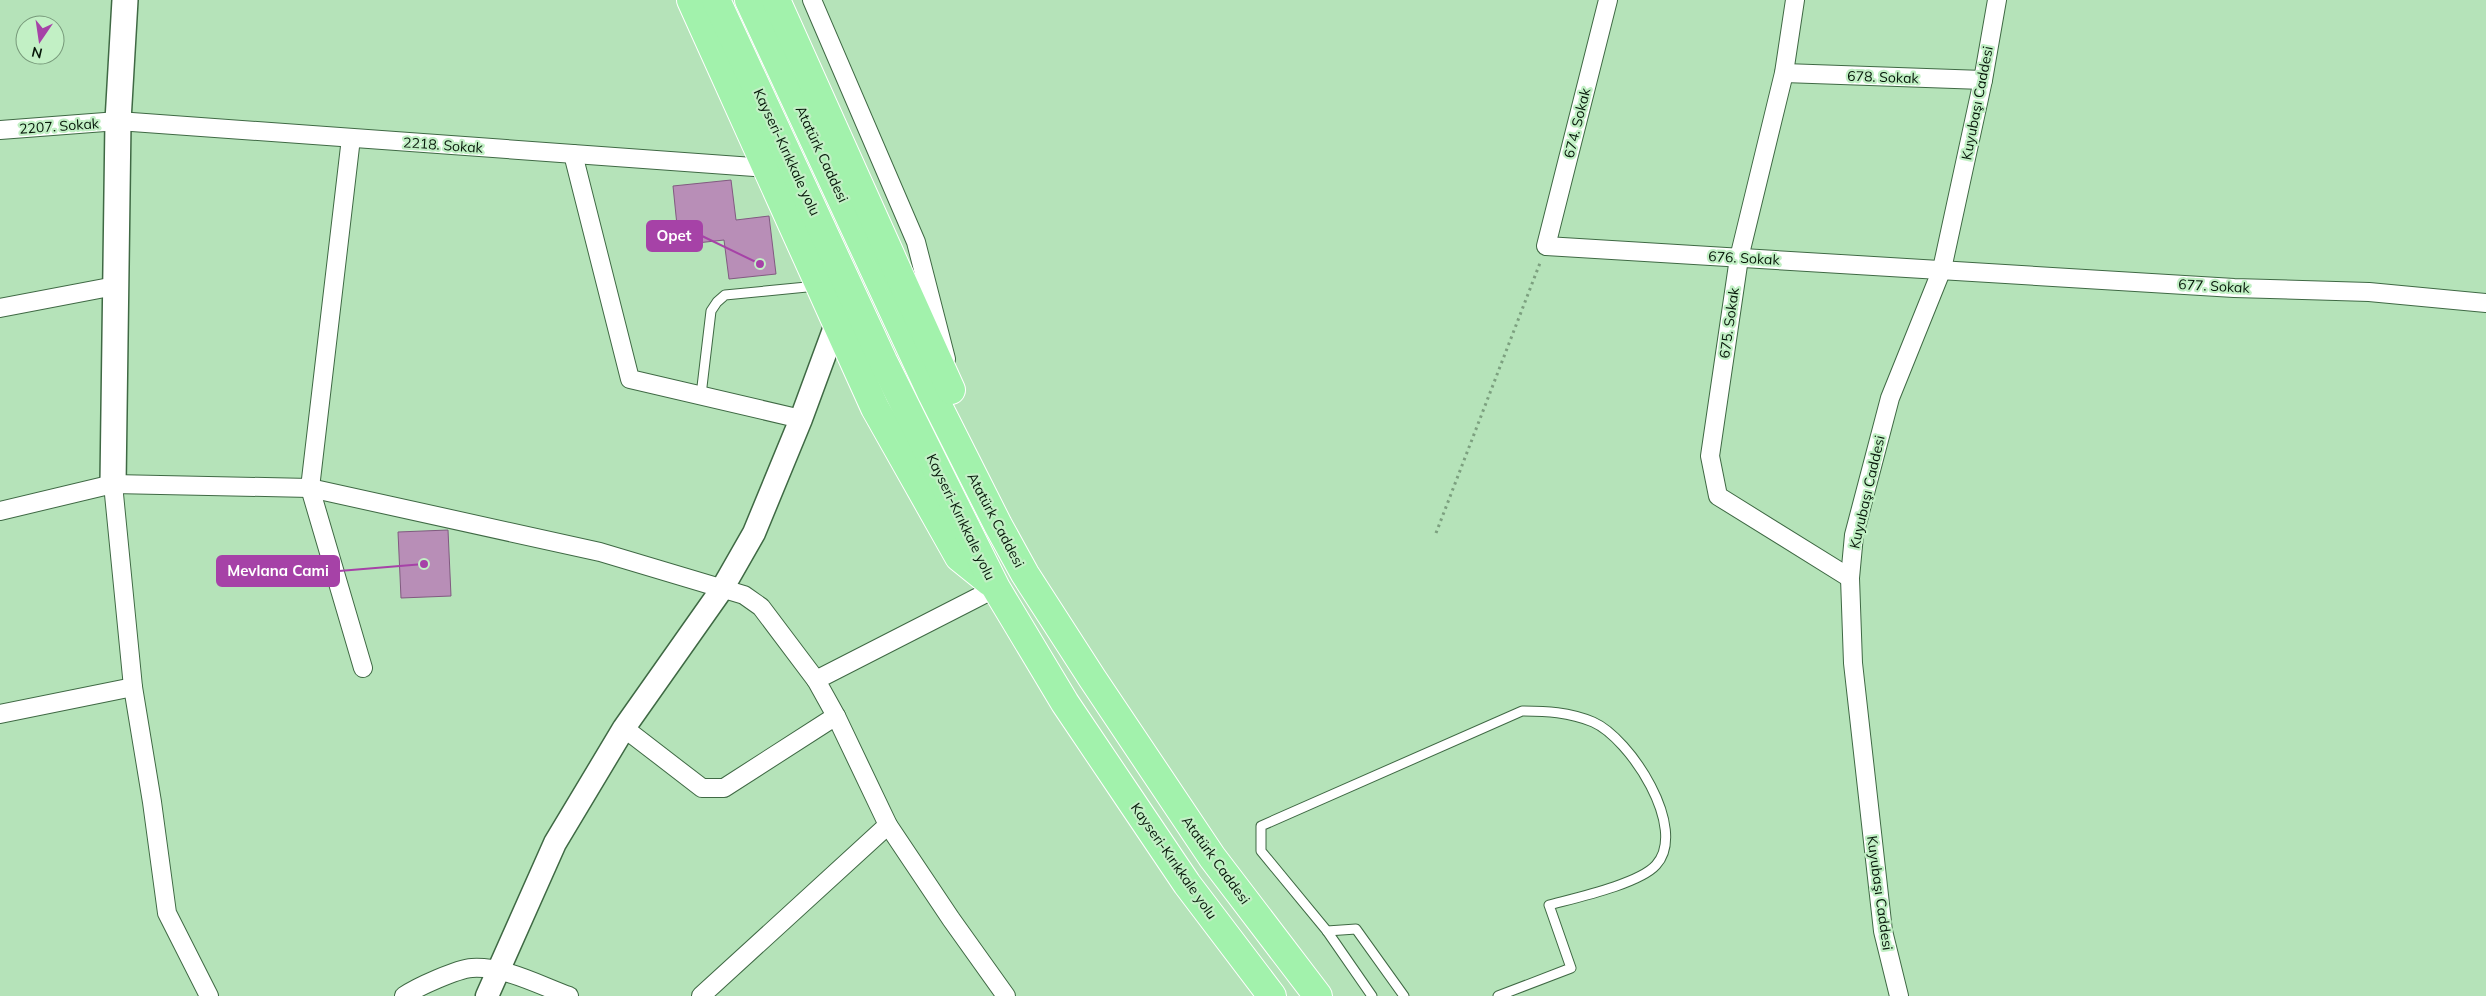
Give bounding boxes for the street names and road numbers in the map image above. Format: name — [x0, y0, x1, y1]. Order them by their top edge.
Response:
street label: Kuyubaşı Caddesi — [1957, 45, 1997, 161]
street label: 678. Sokak — [1847, 67, 1920, 87]
street label: 674. Sokak — [1560, 85, 1595, 160]
street label: Kayseri-Kırıkkale yolu — [750, 86, 824, 218]
street label: Atatürk Caddesi — [792, 103, 852, 205]
street label: 2207. Sokak — [19, 114, 100, 138]
street label: 2218. Sokak — [403, 133, 484, 157]
street label: 676. Sokak — [1708, 247, 1781, 269]
street label: 677. Sokak — [2178, 275, 2251, 297]
street label: 675. Sokak — [1715, 286, 1743, 360]
street label: Kuyubaşı Caddesi — [1845, 434, 1889, 550]
street label: Kayseri-Kırıkkale yolu — [923, 451, 999, 583]
street label: Atatürk Caddesi — [963, 470, 1029, 570]
street label: Kayseri-Kırıkkale yolu — [1127, 799, 1221, 923]
street label: Atatürk Caddesi — [1178, 812, 1254, 908]
street label: Kuyubaşı Caddesi — [1863, 835, 1897, 951]

